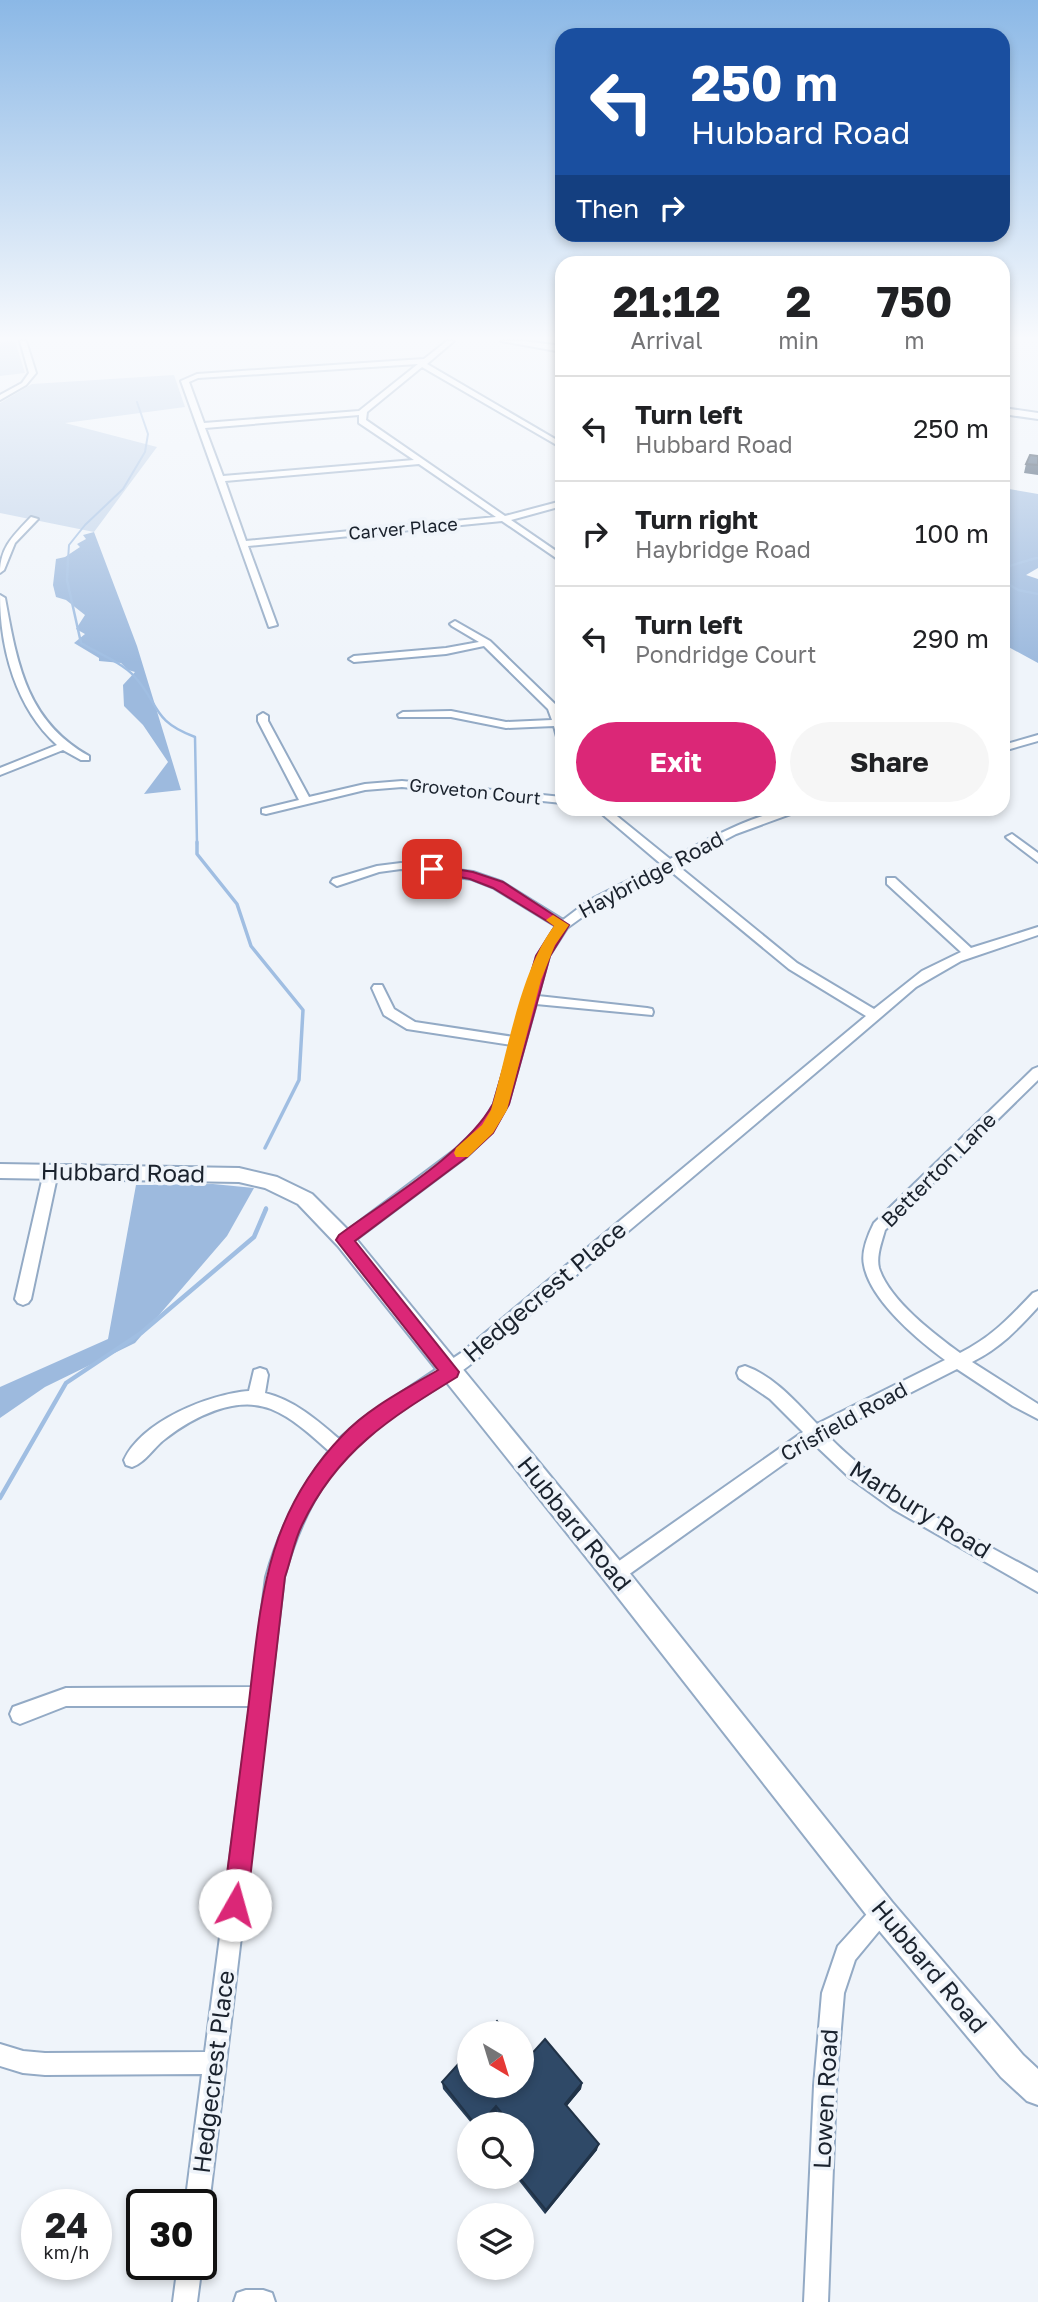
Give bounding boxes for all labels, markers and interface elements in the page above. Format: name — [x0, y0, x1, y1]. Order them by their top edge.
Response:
text: 250 m — [691, 53, 838, 112]
icon: left — [576, 56, 667, 147]
text: Hubbard Road — [691, 113, 910, 151]
icon: right — [653, 189, 691, 227]
text: Then — [576, 193, 639, 224]
text: 21:12 — [613, 276, 721, 326]
text: 2 — [786, 276, 811, 326]
text: 750 — [877, 276, 952, 326]
text: Arrival — [631, 326, 703, 354]
text: min — [778, 326, 819, 354]
text: m — [904, 326, 925, 354]
text: Turn left — [635, 399, 743, 430]
icon: left — [576, 410, 614, 448]
text: 250 m — [913, 413, 989, 444]
text: Hubbard Road — [635, 430, 793, 458]
text: Turn right — [635, 504, 758, 535]
street label: Carver Place — [347, 512, 458, 544]
icon: right — [576, 515, 614, 553]
text: 100 m — [915, 518, 989, 549]
text: Haybridge Road — [635, 535, 811, 563]
text: Turn left — [635, 609, 743, 640]
icon: left — [576, 620, 614, 658]
text: 290 m — [913, 623, 989, 654]
text: Pondridge Court — [635, 640, 816, 668]
button: Exit — [576, 722, 776, 802]
button: Share — [790, 722, 989, 802]
street label: Groveton Court — [408, 773, 542, 809]
street label: Haybridge Road — [574, 825, 728, 923]
pin — [402, 839, 462, 899]
icon: arrive — [413, 850, 451, 888]
street label: Betterton Lane — [875, 1106, 1001, 1232]
street label: Hubbard Road — [41, 1156, 206, 1187]
street label: Hedgecrest Place — [457, 1214, 631, 1368]
street label: Crisfield Road — [776, 1376, 911, 1467]
street label: Hubbard Road — [512, 1450, 638, 1596]
street label: Marbury Road — [845, 1454, 997, 1564]
position arrow — [198, 1868, 272, 1942]
street label: Hubbard Road — [866, 1894, 994, 2038]
street label: Hedgecrest Place — [186, 1969, 239, 2175]
north arrow — [457, 2021, 534, 2098]
map controls — [457, 2021, 534, 2280]
street label: Lowen Road — [806, 2028, 843, 2170]
button: search — [457, 2112, 534, 2189]
speed limit sign: 30 — [126, 2189, 217, 2280]
button: layers — [457, 2203, 534, 2280]
text: 24 — [45, 2204, 88, 2246]
text: km/h — [44, 2241, 89, 2263]

